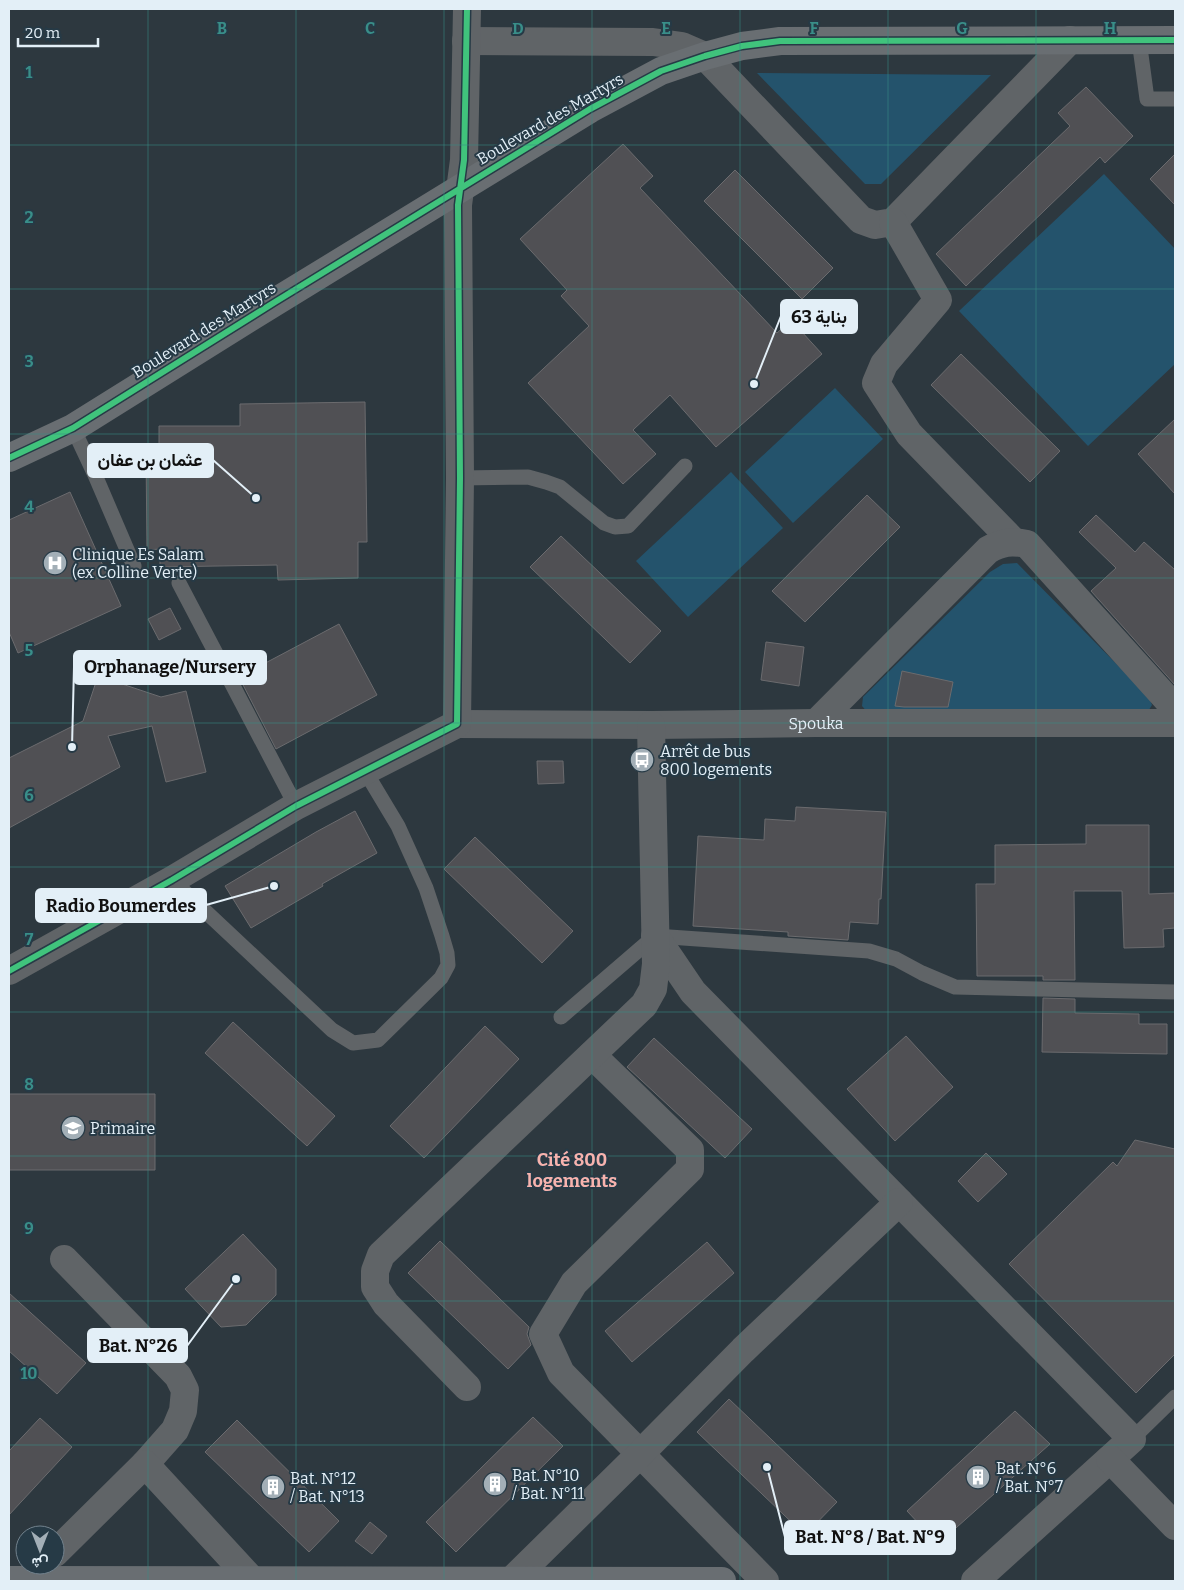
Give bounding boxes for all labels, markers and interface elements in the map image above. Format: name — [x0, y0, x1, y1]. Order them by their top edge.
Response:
scale bar — [18, 15, 98, 47]
text: B — [217, 19, 227, 38]
text: C — [365, 19, 375, 38]
text: D — [512, 19, 524, 38]
text: E — [661, 19, 671, 38]
text: F — [810, 19, 819, 38]
text: G — [956, 19, 968, 38]
text: H — [1104, 19, 1117, 38]
text: 20 m — [25, 24, 61, 42]
text: 1 — [26, 63, 33, 82]
street label: Boulevard des Martyrs — [473, 69, 627, 169]
text: 2 — [24, 208, 34, 227]
street label: Boulevard des Martyrs — [129, 278, 279, 382]
callout: بناية 63 — [781, 300, 857, 333]
text: بناية 63 — [791, 306, 847, 328]
text: 3 — [24, 352, 34, 371]
callout: عثمان بن عفان — [88, 444, 213, 477]
text: عثمان بن عفان — [98, 449, 202, 471]
text: 4 — [24, 497, 34, 516]
place label: Clinique Es Salam (ex Colline Verte) — [72, 545, 204, 582]
hospital icon: Clinique Es Salam (ex Colline Verte) — [42, 550, 68, 576]
text: 5 — [25, 641, 34, 660]
callout: Orphanage/Nursery — [74, 651, 266, 684]
text: Orphanage/Nursery — [84, 656, 257, 678]
street label: Spouka — [788, 713, 844, 733]
place label: Arrêt de bus 800 logements — [660, 742, 772, 779]
bus stop icon: Arrêt de bus 800 logements — [629, 747, 655, 773]
text: 6 — [24, 786, 34, 805]
callout: Radio Boumerdes — [36, 889, 206, 922]
text: Radio Boumerdes — [46, 895, 196, 917]
text: 7 — [25, 930, 34, 949]
text: 8 — [24, 1075, 34, 1094]
school or university icon: Primaire — [60, 1115, 86, 1141]
place label: Primaire — [90, 1119, 155, 1138]
district label: Cité 800 logements — [527, 1149, 617, 1192]
text: 9 — [24, 1219, 34, 1238]
callout: Bat. N°26 — [88, 1329, 187, 1362]
text: Bat. N°26 — [99, 1335, 178, 1357]
text: 10 — [20, 1364, 38, 1383]
place label: Bat. N°6 / Bat. N°7 — [996, 1459, 1063, 1496]
building icon: Bat. N°6 / Bat. N°7 — [965, 1464, 991, 1490]
place label: Bat. N°10 / Bat. N°11 — [512, 1466, 585, 1503]
place label: Bat. N°12 / Bat. N°13 — [290, 1469, 365, 1506]
building icon: Bat. N°10 / Bat. N°11 — [482, 1471, 508, 1497]
building icon: Bat. N°12 / Bat. N°13 — [260, 1474, 286, 1500]
callout: Bat. N°8 / Bat. N°9 — [785, 1521, 955, 1554]
north arrow — [15, 1525, 65, 1575]
text: Bat. N°8 / Bat. N°9 — [795, 1526, 945, 1548]
text: ش — [31, 1554, 48, 1571]

